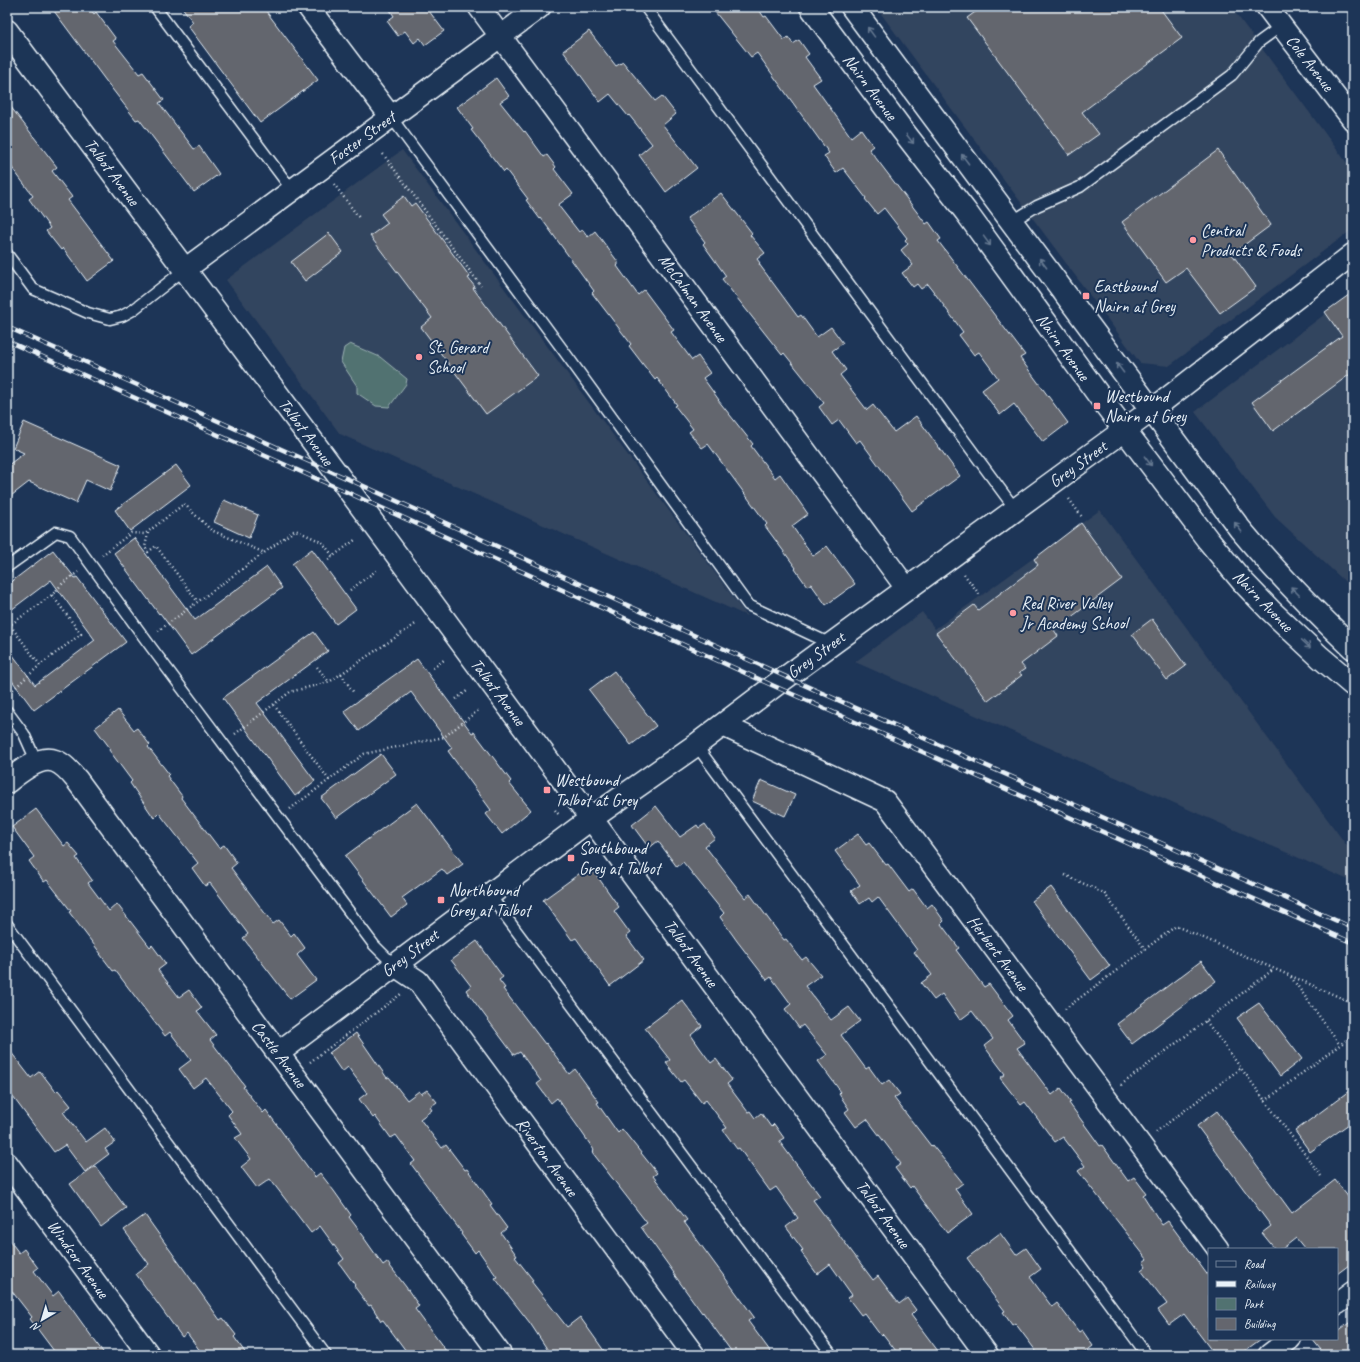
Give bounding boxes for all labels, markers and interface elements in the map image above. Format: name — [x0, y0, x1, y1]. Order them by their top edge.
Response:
one-way arrow — [867, 27, 875, 38]
street label: Cole Avenue — [1282, 31, 1339, 97]
street label: Nairn Avenue — [838, 50, 903, 126]
street label: Foster Street — [324, 105, 401, 169]
street label: Talbot Avenue — [80, 134, 145, 211]
one-way arrow — [905, 134, 914, 145]
one-way arrow — [961, 154, 969, 165]
place label: Central Products & Foods — [1201, 220, 1303, 261]
marker: Central Products & Foods — [1188, 235, 1198, 245]
one-way arrow — [983, 236, 991, 247]
street label: McCalman Avenue — [654, 250, 733, 347]
one-way arrow — [1038, 258, 1047, 269]
place label: Eastbound Nairn at Grey — [1094, 276, 1176, 317]
marker: Eastbound Nairn at Grey — [1081, 291, 1091, 301]
street label: Nairn Avenue — [1032, 309, 1095, 386]
place label: St. Gerard School — [427, 337, 491, 378]
marker: St. Gerard School — [414, 352, 424, 362]
one-way arrow — [1116, 362, 1124, 373]
place label: Westbound Nairn at Grey — [1105, 386, 1187, 427]
street label: Talbot Avenue — [274, 394, 339, 471]
marker: Westbound Nairn at Grey — [1092, 401, 1102, 411]
street label: Grey Street — [1045, 435, 1113, 492]
one-way arrow — [1144, 456, 1152, 467]
one-way arrow — [1234, 521, 1243, 532]
street label: Nairn Avenue — [1228, 566, 1299, 637]
one-way arrow — [1290, 586, 1300, 596]
place label: Red River Valley Jr Academy School — [1020, 593, 1130, 634]
marker: Red River Valley Jr Academy School — [1008, 608, 1018, 618]
street label: Grey Street — [783, 626, 851, 683]
one-way arrow — [1301, 639, 1311, 649]
street label: Talbot Avenue — [466, 654, 531, 731]
place label: Westbound Talbot at Grey — [555, 770, 638, 811]
marker: Westbound Talbot at Grey — [542, 785, 552, 795]
place label: Southbound Grey at Talbot — [579, 838, 663, 879]
marker: Southbound Grey at Talbot — [566, 853, 576, 863]
place label: Northbound Grey at Talbot — [449, 880, 533, 921]
marker: Northbound Grey at Talbot — [436, 895, 446, 905]
street label: Herbert Avenue — [963, 911, 1034, 996]
street label: Talbot Avenue — [659, 915, 724, 992]
street label: Grey Street — [377, 923, 445, 981]
street label: Castle Avenue — [247, 1016, 312, 1093]
street label: Riverton Avenue — [511, 1113, 583, 1202]
street label: Talbot Avenue — [851, 1176, 916, 1253]
street label: Windsor Avenue — [43, 1216, 114, 1303]
legend — [1208, 1248, 1338, 1340]
text: Road — [1244, 1256, 1266, 1272]
text: Railway — [1244, 1276, 1276, 1292]
text: Park — [1244, 1296, 1265, 1312]
north arrow — [22, 1300, 62, 1340]
text: Building — [1244, 1316, 1276, 1332]
text: N — [27, 1319, 43, 1335]

